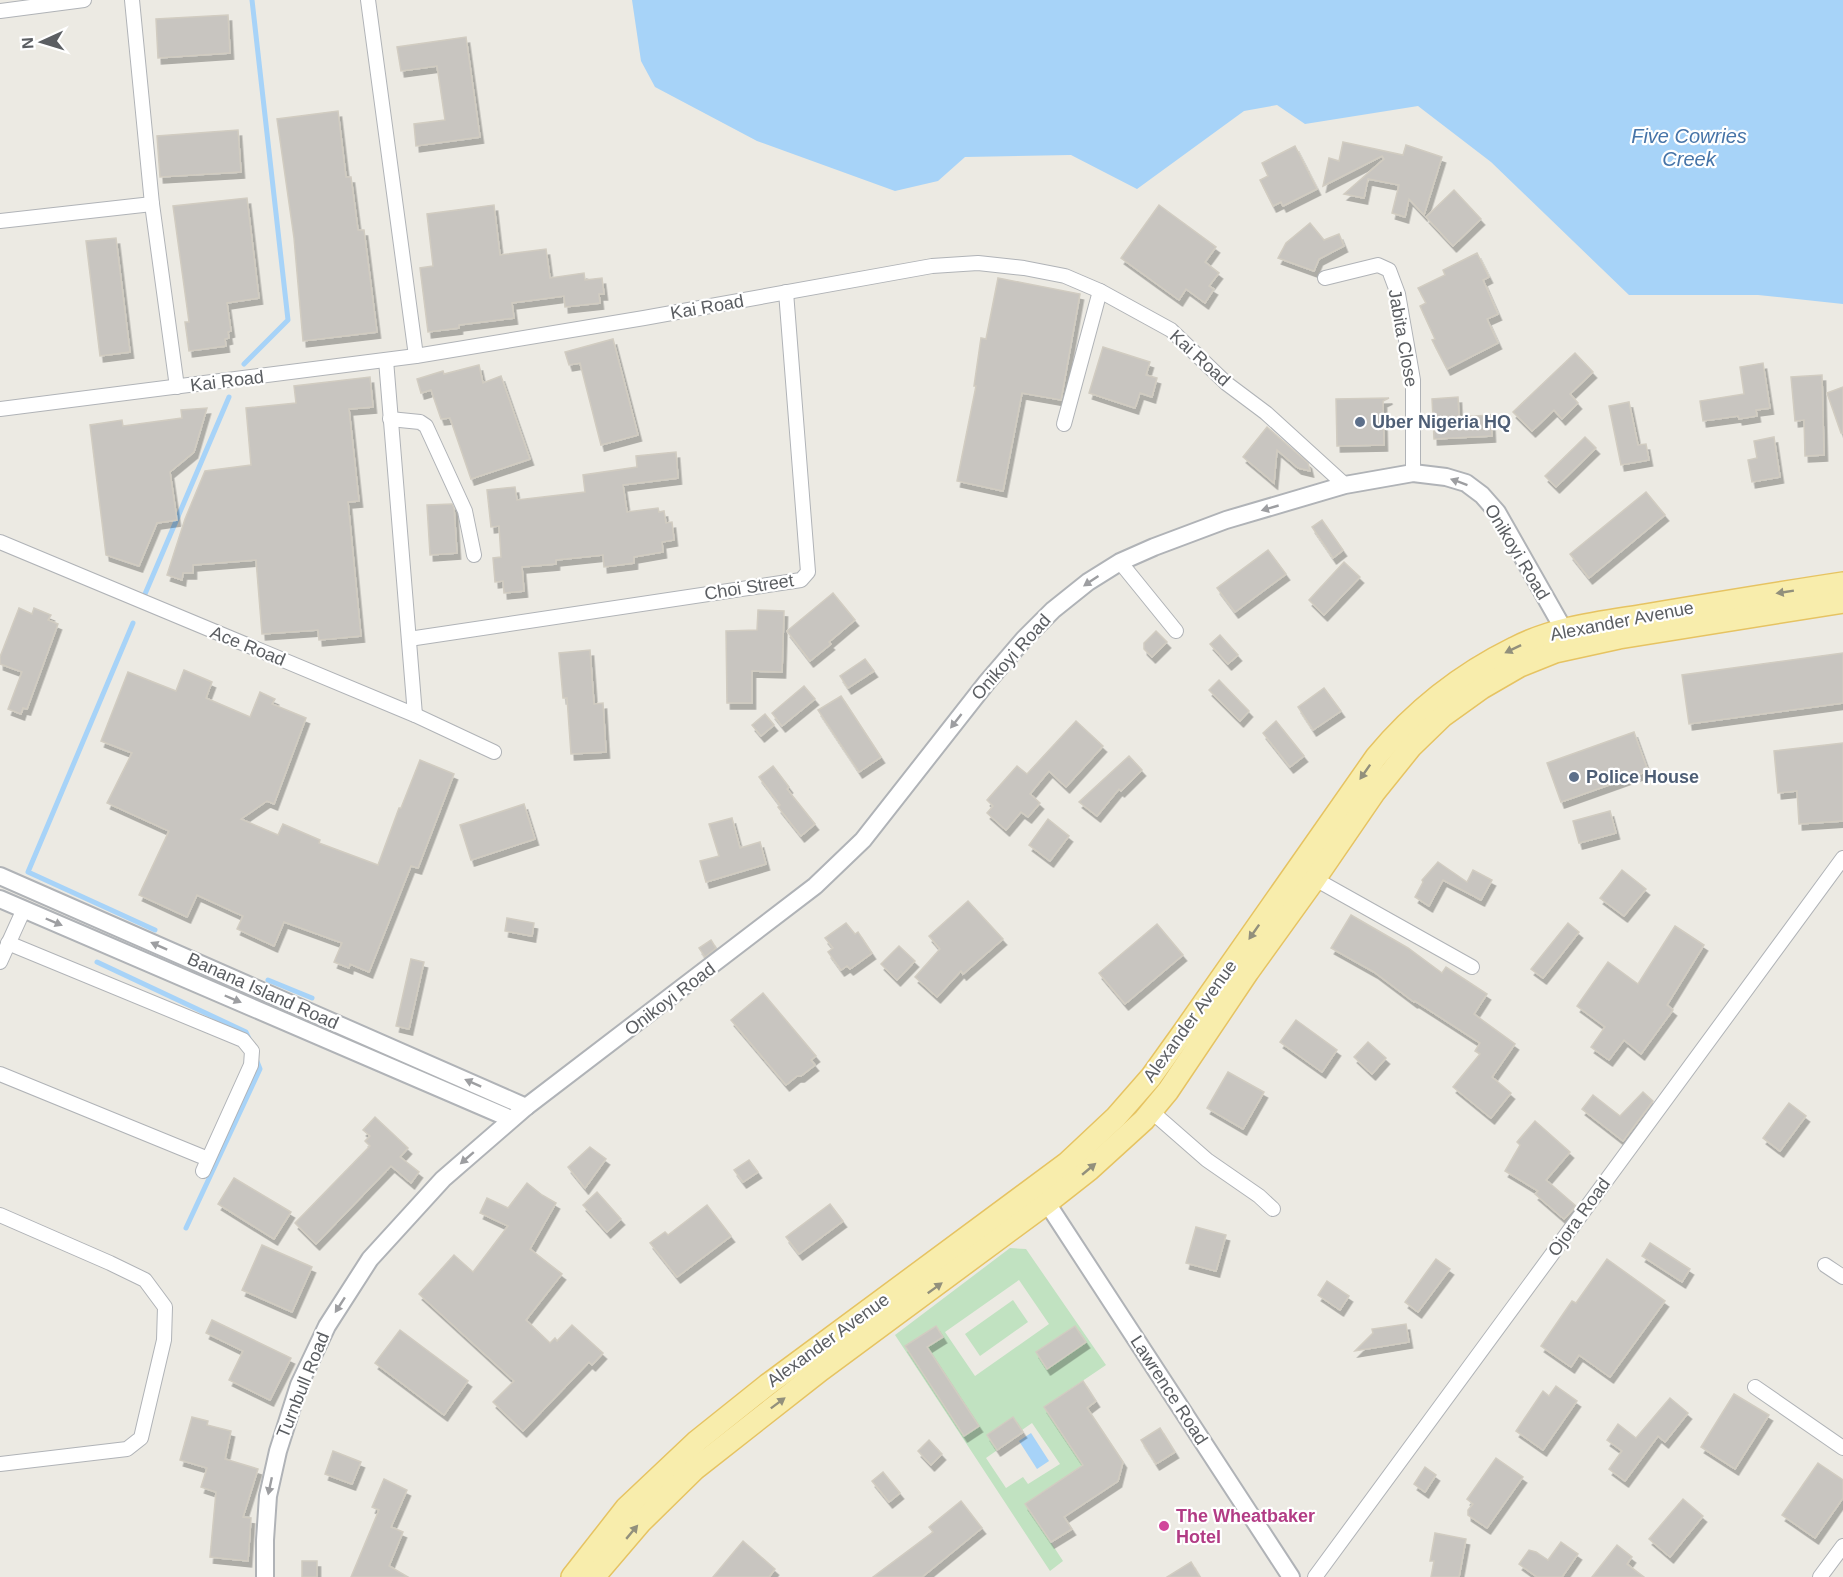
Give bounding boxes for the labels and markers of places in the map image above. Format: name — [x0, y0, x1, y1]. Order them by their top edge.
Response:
place label: Uber Nigeria HQ — [1372, 412, 1511, 432]
marker: Uber Nigeria HQ — [1353, 415, 1367, 429]
place label: Police House — [1586, 767, 1699, 787]
marker: Police House — [1567, 770, 1581, 784]
place label: The Wheatbaker Hotel — [1176, 1506, 1315, 1547]
marker: The Wheatbaker Hotel — [1157, 1519, 1171, 1533]

